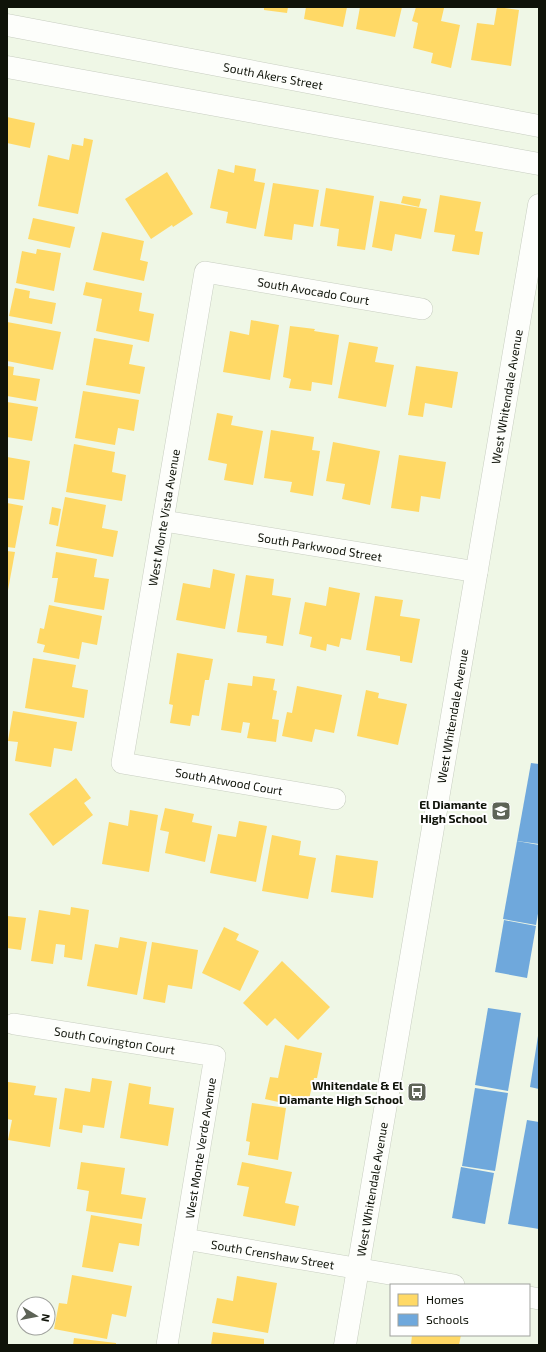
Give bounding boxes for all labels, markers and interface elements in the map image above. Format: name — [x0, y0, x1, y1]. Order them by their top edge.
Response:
street label: South Akers Street — [222, 59, 325, 92]
street label: South Avocado Court — [256, 274, 371, 307]
street label: West Whitendale Avenue — [488, 328, 525, 465]
street label: West Monte Vista Avenue — [145, 448, 182, 587]
street label: South Parkwood Street — [257, 529, 384, 563]
street label: West Whitendale Avenue — [434, 648, 470, 784]
street label: South Atwood Court — [174, 765, 284, 797]
place label: El Diamante High School — [419, 797, 487, 825]
school or university icon: El Diamante High School — [490, 800, 512, 822]
street label: South Covington Court — [53, 1024, 177, 1057]
street label: West Monte Verde Avenue — [182, 1076, 218, 1220]
place label: Whitendale & El Diamante High School — [279, 1078, 403, 1106]
bus stop icon: Whitendale & El Diamante High School — [406, 1081, 428, 1103]
street label: West Whitendale Avenue — [353, 1121, 390, 1258]
street label: South Crenshaw Street — [210, 1237, 336, 1272]
legend — [390, 1284, 530, 1336]
text: Homes — [426, 1292, 464, 1306]
north arrow — [16, 1296, 56, 1336]
text: Schools — [426, 1312, 469, 1326]
text: N — [39, 1313, 53, 1323]

